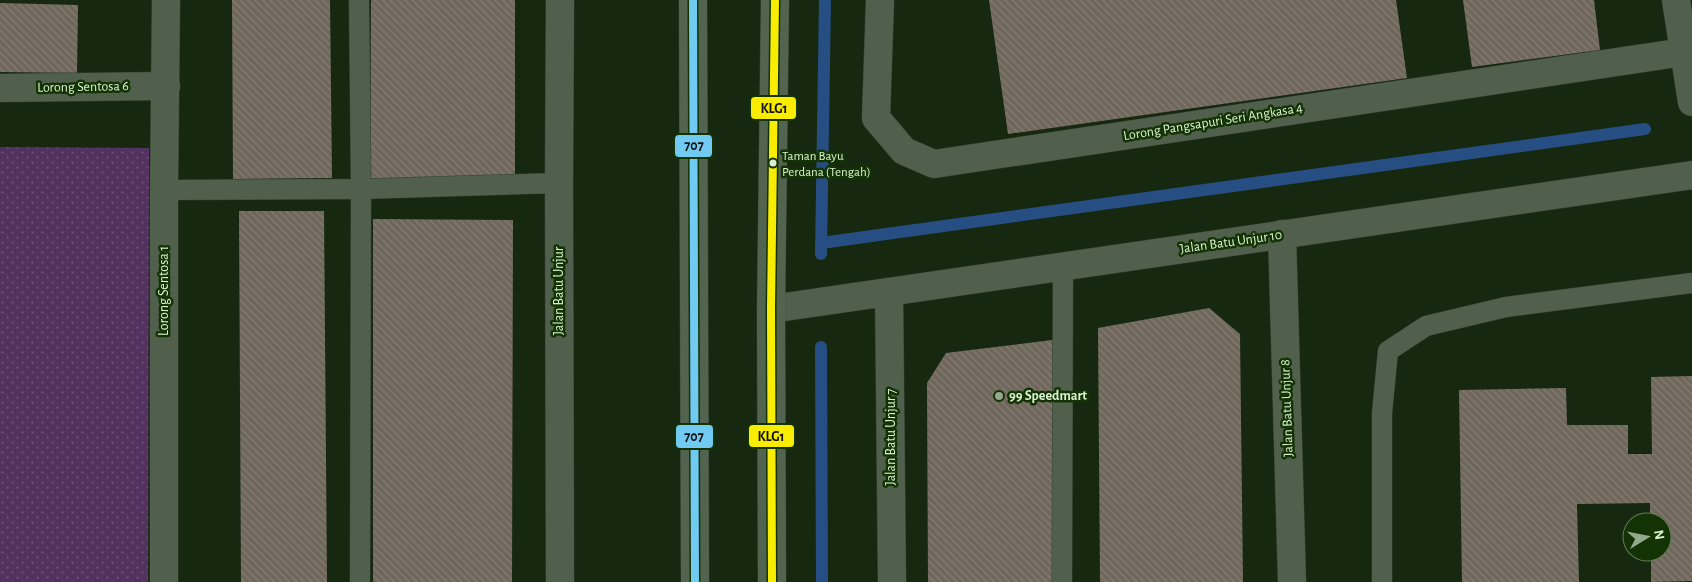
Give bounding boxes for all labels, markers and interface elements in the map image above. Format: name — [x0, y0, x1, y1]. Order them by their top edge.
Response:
street label: Lorong Sentosa 6 — [37, 79, 129, 95]
line badge: KLG1 — [750, 96, 797, 120]
street label: Lorong Pangsapuri Seri Angkasa 4 — [1122, 101, 1304, 143]
text: KLG1 — [760, 102, 788, 116]
line badge: 707 — [674, 134, 713, 158]
text: 707 — [684, 139, 704, 153]
place label: Taman Bayu Perdana (Tengah) — [782, 150, 871, 179]
marker: Taman Bayu Perdana (Tengah) — [768, 158, 778, 168]
street label: Jalan Batu Unjur 10 — [1179, 228, 1283, 256]
street label: Lorong Sentosa 1 — [157, 246, 171, 336]
street label: Jalan Batu Unjur — [552, 246, 566, 335]
street label: Jalan Batu Unjur 8 — [1278, 359, 1296, 457]
street label: Jalan Batu Unjur 7 — [884, 388, 898, 485]
place label: 99 Speedmart — [1009, 389, 1087, 403]
marker: 99 Speedmart — [993, 390, 1005, 402]
line badge: 707 — [675, 424, 714, 449]
line badge: KLG1 — [748, 424, 795, 448]
text: 707 — [684, 430, 704, 444]
text: KLG1 — [757, 430, 785, 444]
north arrow — [1622, 512, 1672, 562]
text: N — [1651, 529, 1667, 541]

